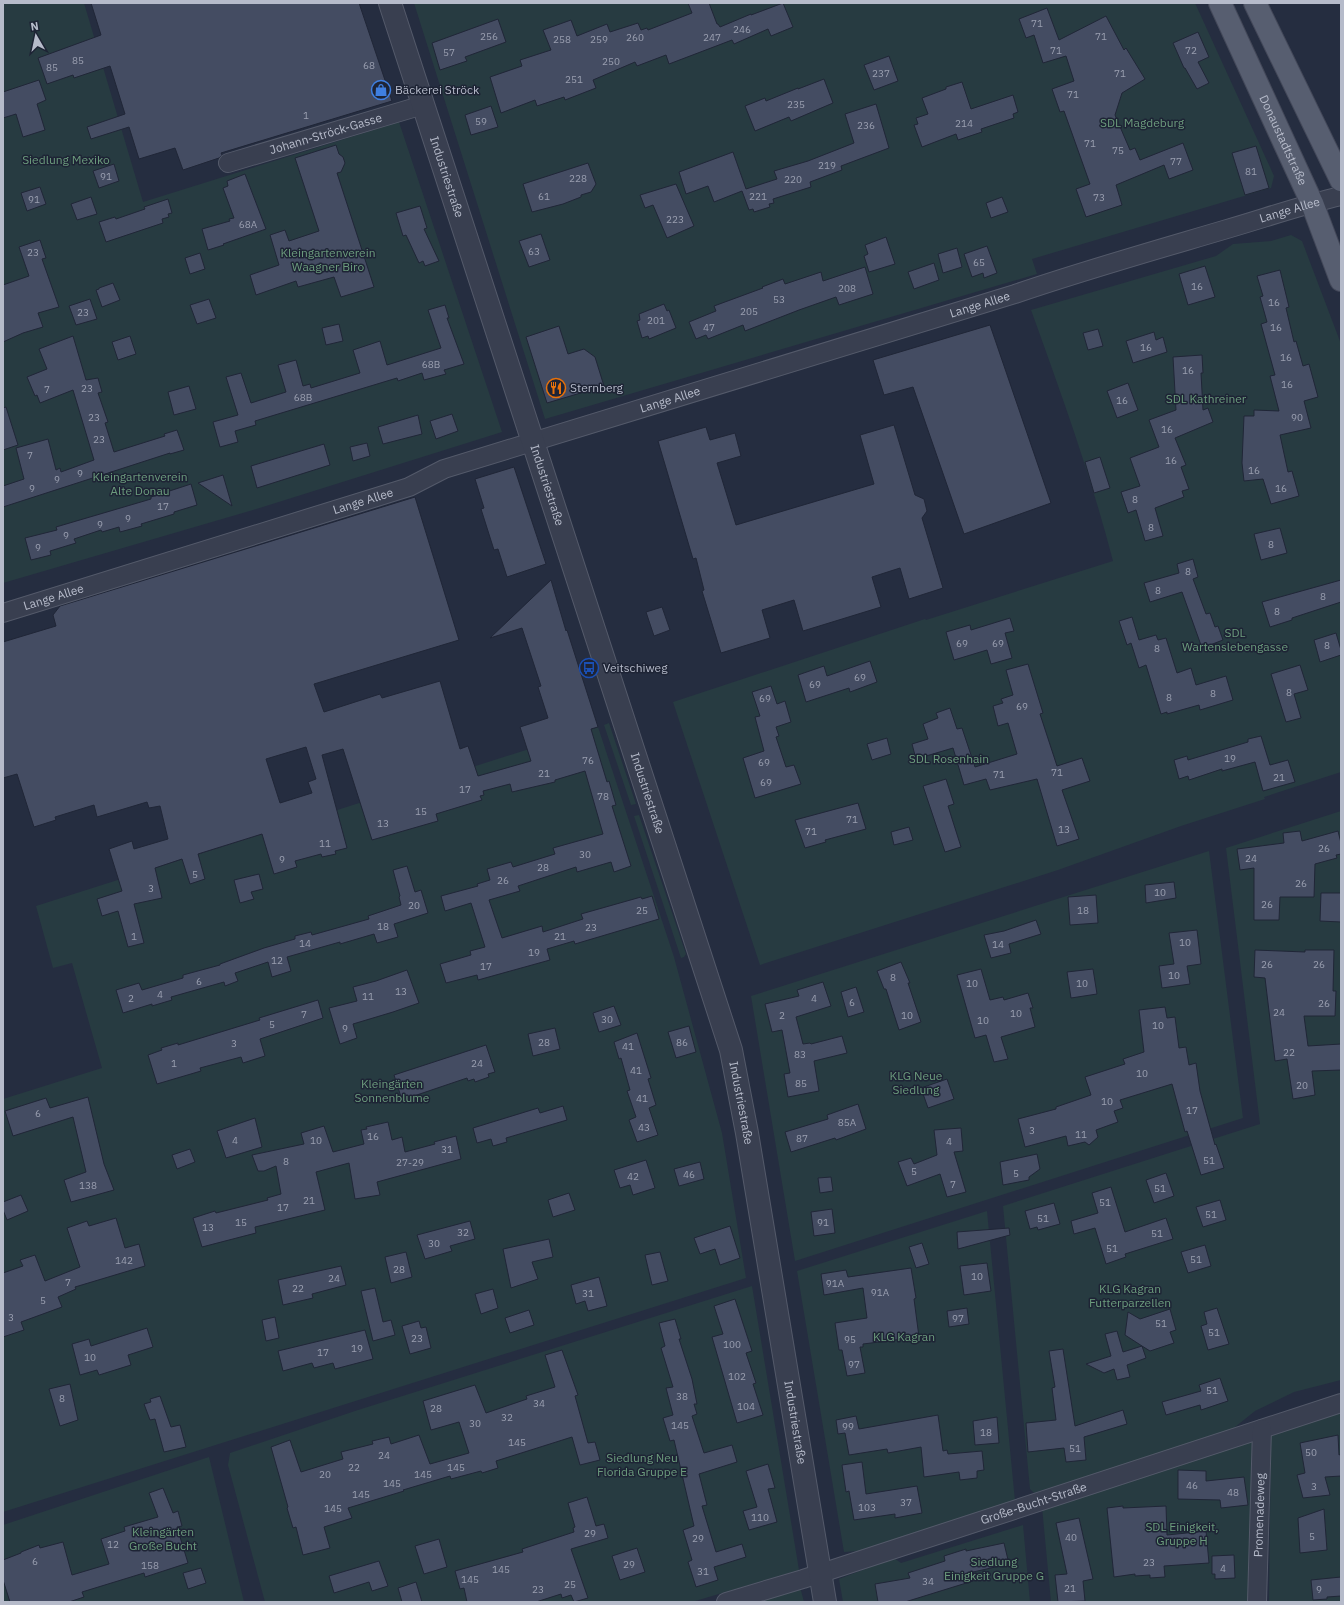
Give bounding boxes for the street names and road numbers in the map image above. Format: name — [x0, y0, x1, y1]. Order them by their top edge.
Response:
street label: Donaustadtstraße — [1256, 93, 1311, 188]
street label: Johann-Ströck-Gasse — [268, 110, 384, 157]
street label: Industriestraße — [427, 134, 467, 220]
street label: Lange Allee — [1258, 193, 1322, 226]
street label: Lange Allee — [948, 288, 1012, 321]
street label: Lange Allee — [638, 383, 702, 416]
street label: Industriestraße — [527, 442, 568, 528]
street label: Lange Allee — [331, 484, 395, 517]
street label: Lange Allee — [21, 580, 86, 613]
street label: Industriestraße — [628, 751, 668, 836]
street label: Industriestraße — [726, 1060, 757, 1146]
street label: Industriestraße — [781, 1379, 810, 1466]
street label: Promenadeweg — [1250, 1472, 1268, 1557]
street label: Große-Bucht-Straße — [978, 1479, 1089, 1527]

